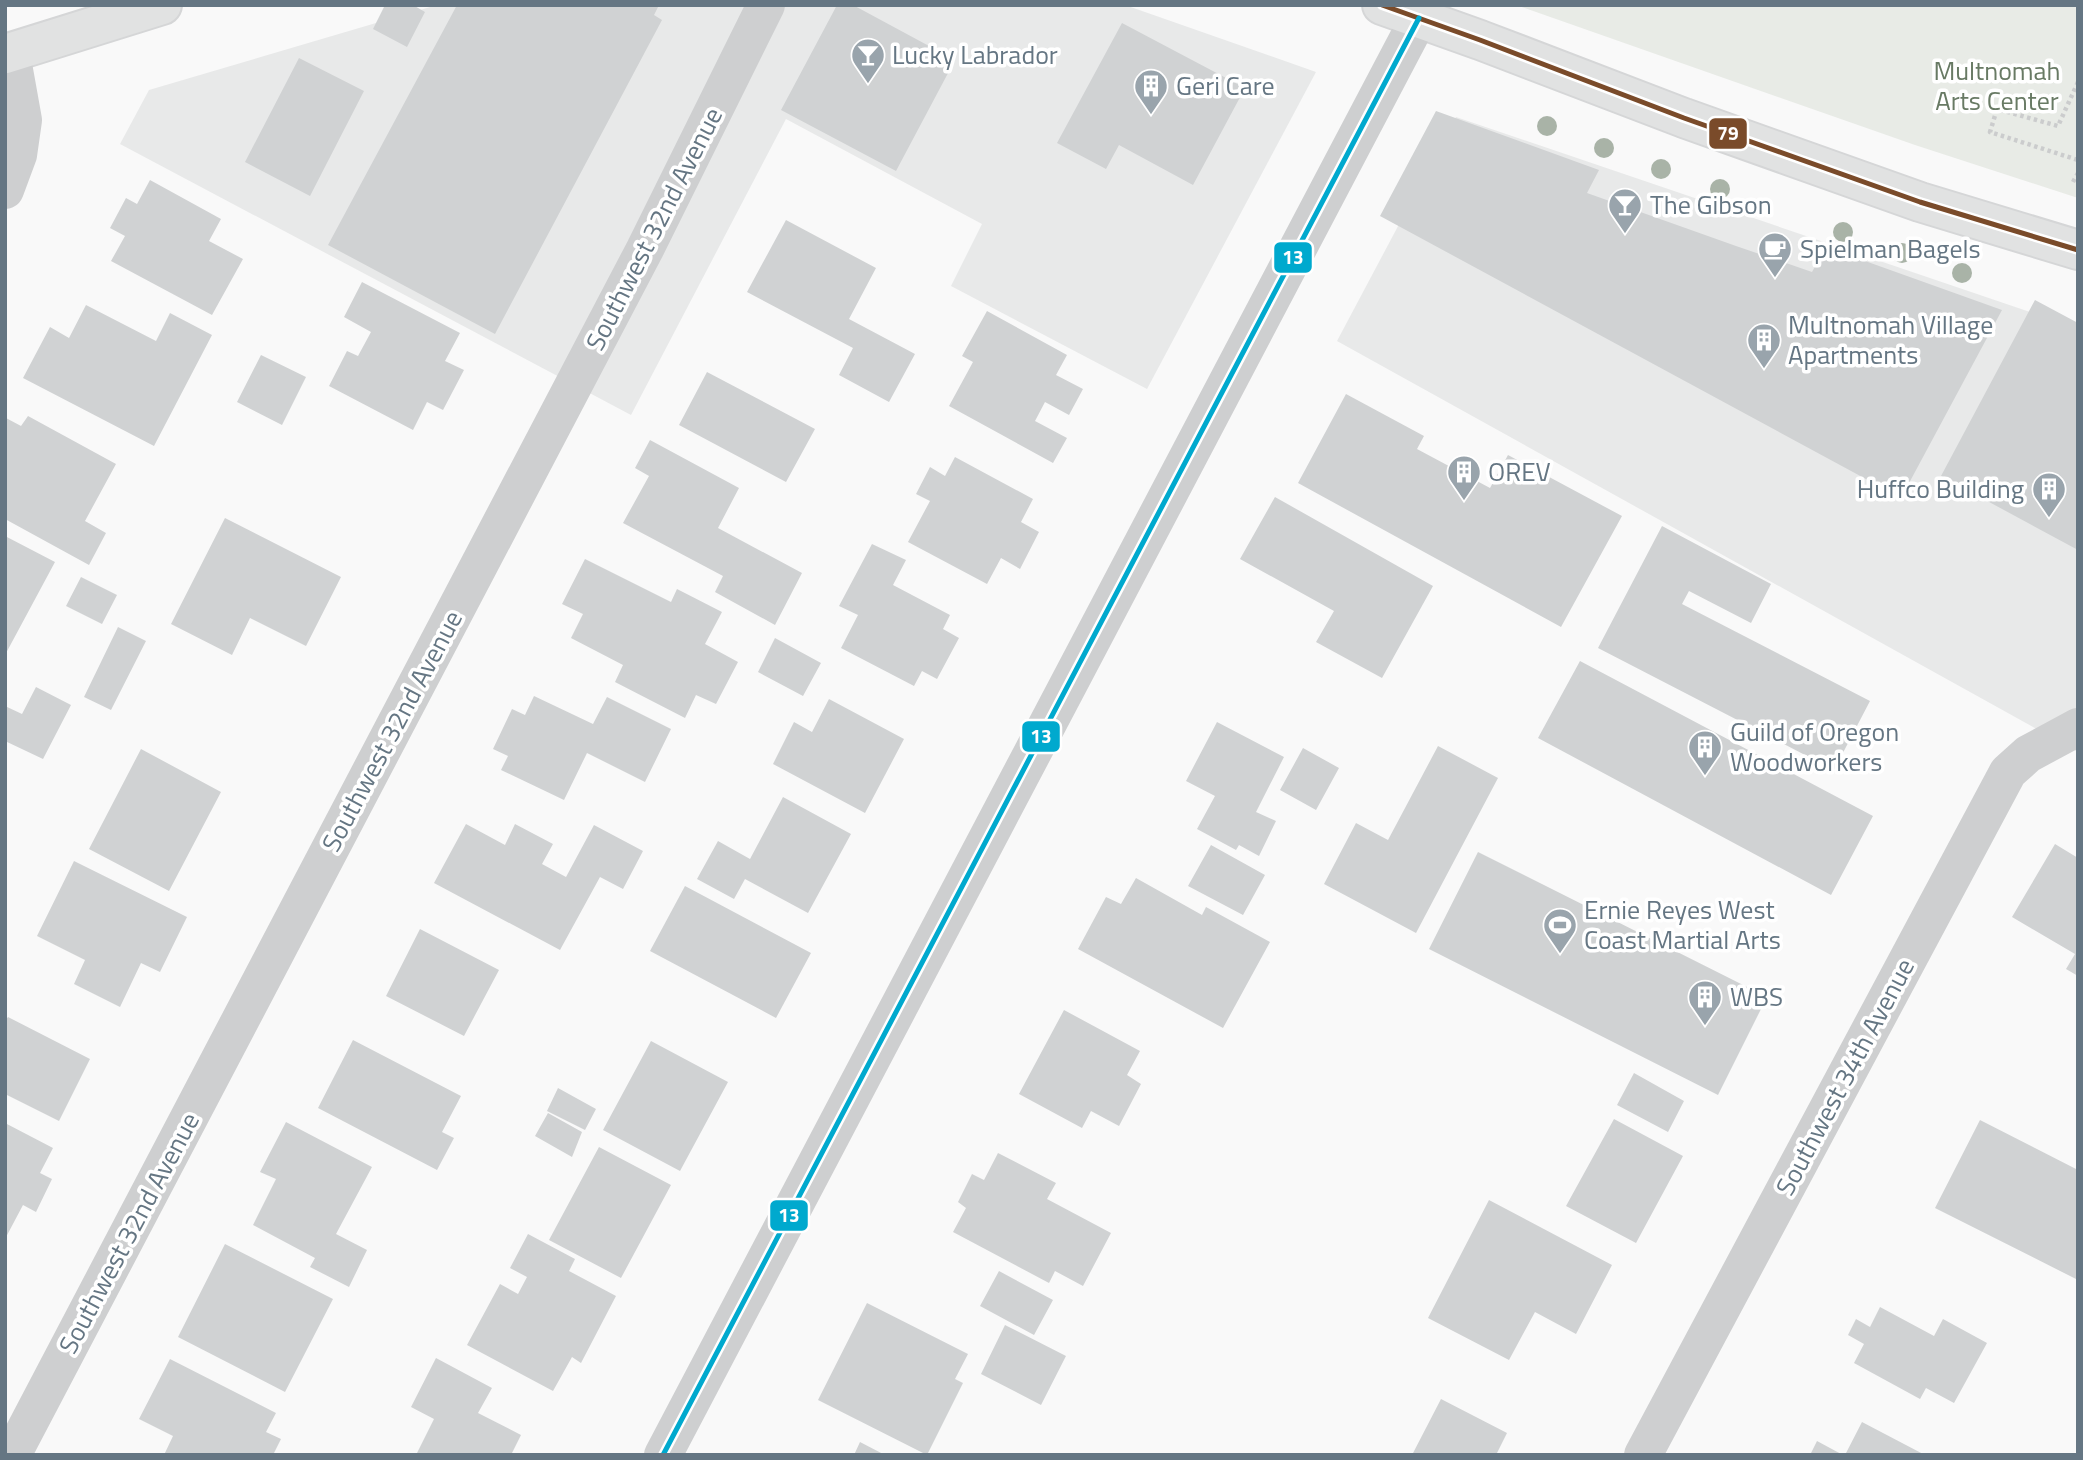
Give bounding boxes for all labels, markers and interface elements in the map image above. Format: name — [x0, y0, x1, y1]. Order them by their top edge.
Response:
place label: Lucky Labrador — [892, 35, 1058, 74]
bar icon: Lucky Labrador — [849, 36, 887, 85]
park label: Multnomah Arts Center — [1933, 51, 2061, 120]
place label: Geri Care — [1176, 66, 1275, 105]
building icon: Geri Care — [1132, 67, 1170, 116]
street label: Southwest 32nd Avenue — [575, 100, 732, 357]
line badge: 79 — [1708, 117, 1748, 150]
text: 79 — [1717, 118, 1739, 147]
place label: The Gibson — [1650, 185, 1772, 224]
bar icon: The Gibson — [1606, 186, 1644, 235]
place label: Spielman Bagels — [1800, 229, 1981, 268]
cafe icon: Spielman Bagels — [1756, 230, 1794, 279]
line badge: 13 — [1273, 241, 1313, 274]
text: 13 — [1282, 242, 1304, 271]
place label: Multnomah Village Apartments — [1788, 305, 1993, 374]
building icon: Multnomah Village Apartments — [1745, 321, 1783, 370]
place label: OREV — [1488, 452, 1551, 491]
building icon: OREV — [1445, 453, 1483, 502]
place label: Huffco Building — [1857, 469, 2024, 508]
building icon: Huffco Building — [2030, 470, 2068, 519]
street label: Southwest 32nd Avenue — [311, 603, 472, 858]
place label: Guild of Oregon Woodworkers — [1730, 712, 1899, 781]
line badge: 13 — [1021, 720, 1061, 753]
text: 13 — [1030, 721, 1052, 750]
building icon: Guild of Oregon Woodworkers — [1686, 728, 1724, 777]
place label: Ernie Reyes West Coast Martial Arts — [1584, 890, 1781, 959]
sports icon: Ernie Reyes West Coast Martial Arts — [1541, 906, 1579, 955]
street label: Southwest 34th Avenue — [1765, 951, 1924, 1202]
place label: WBS — [1730, 977, 1783, 1016]
building icon: WBS — [1686, 978, 1724, 1027]
street label: Southwest 32nd Avenue — [48, 1105, 209, 1360]
line badge: 13 — [769, 1199, 809, 1232]
text: 13 — [778, 1200, 800, 1229]

